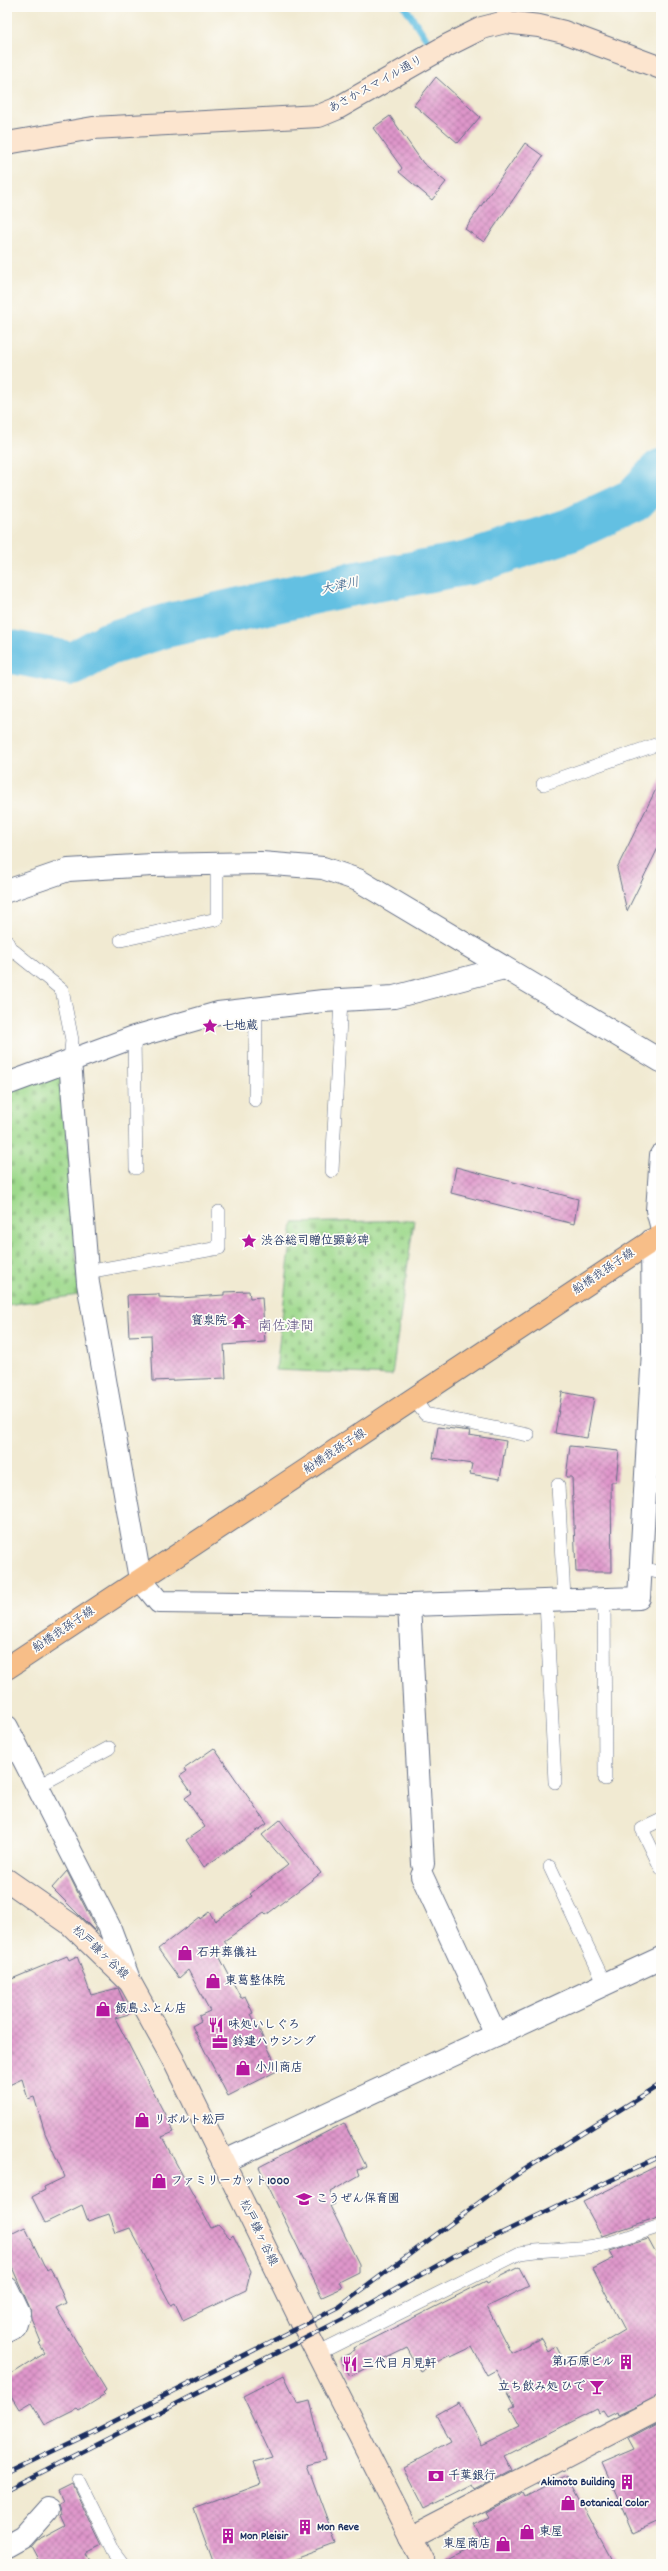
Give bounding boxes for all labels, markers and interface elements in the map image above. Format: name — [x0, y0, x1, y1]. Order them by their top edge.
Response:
street label: あさかスマイル通り — [326, 52, 426, 118]
water label: 大津川 — [319, 574, 361, 600]
place icon: 七地蔵 — [201, 1017, 219, 1035]
place label: 七地蔵 — [222, 1018, 258, 1035]
place icon: 渋谷総司贈位顕彰碑 — [240, 1232, 258, 1250]
place label: 渋谷総司贈位顕彰碑 — [261, 1233, 369, 1250]
street label: 船橋我孫子線 — [569, 1245, 639, 1299]
temple icon: 寳泉院 — [230, 1312, 248, 1330]
place label: 寳泉院 — [191, 1313, 227, 1330]
district label: 南佐津間 — [258, 1317, 314, 1337]
street label: 船橋我孫子線 — [300, 1425, 370, 1479]
street label: 船橋我孫子線 — [29, 1603, 99, 1657]
street label: 松戸鎌ヶ谷線 — [68, 1922, 132, 1984]
shop icon: 石井葬儀社 — [176, 1944, 194, 1962]
place label: 石井葬儀社 — [197, 1945, 257, 1962]
shop icon: 東葛整体院 — [204, 1972, 222, 1990]
place label: 東葛整体院 — [225, 1973, 285, 1990]
shop icon: 飯島ふとん店 — [94, 2000, 112, 2018]
place label: 飯島ふとん店 — [115, 2001, 187, 2018]
restaurant icon: 味処いしぐろ — [207, 2016, 225, 2034]
place label: 味処いしぐろ — [228, 2017, 300, 2034]
office icon: 鈴建ハウジング — [211, 2033, 229, 2051]
place label: 鈴建ハウジング — [232, 2034, 316, 2051]
shop icon: 小川商店 — [234, 2059, 252, 2077]
place label: 小川商店 — [255, 2060, 303, 2077]
shop icon: リボルト松戸 — [133, 2111, 151, 2129]
place label: リボルト松戸 — [154, 2112, 226, 2129]
shop icon: ファミリーカット1000 — [150, 2172, 168, 2190]
place label: ファミリーカット1000 — [171, 2173, 290, 2190]
school or university icon: こうぜん保育園 — [295, 2190, 313, 2208]
place label: こうぜん保育園 — [316, 2191, 400, 2208]
street label: 松戸鎌ヶ谷線 — [235, 2197, 281, 2269]
building icon: 第1石原ビル — [617, 2353, 635, 2371]
place label: 第1石原ビル — [552, 2354, 614, 2371]
restaurant icon: 三代目 月見軒 — [341, 2355, 359, 2373]
place label: 三代目 月見軒 — [362, 2356, 437, 2373]
bar icon: 立ち飲み処 ひで — [588, 2378, 606, 2396]
place label: 立ち飲み処 ひで — [498, 2379, 585, 2396]
bank icon: 千葉銀行 — [427, 2467, 445, 2485]
place label: 千葉銀行 — [448, 2468, 496, 2485]
building icon: Akimoto Building — [618, 2473, 636, 2491]
place label: Akimoto Building — [541, 2474, 615, 2491]
shop icon: Botanical Color — [559, 2494, 577, 2512]
place label: Botanical Color — [580, 2495, 649, 2512]
building icon: Mon Reve — [296, 2518, 314, 2536]
place label: Mon Reve — [317, 2519, 360, 2536]
shop icon: 東屋 — [518, 2523, 536, 2541]
place label: 東屋 — [539, 2524, 563, 2541]
building icon: Mon Pleisir — [219, 2527, 237, 2545]
place label: Mon Pleisir — [240, 2528, 289, 2545]
shop icon: 東屋商店 — [494, 2535, 512, 2553]
place label: 東屋商店 — [443, 2536, 491, 2553]

